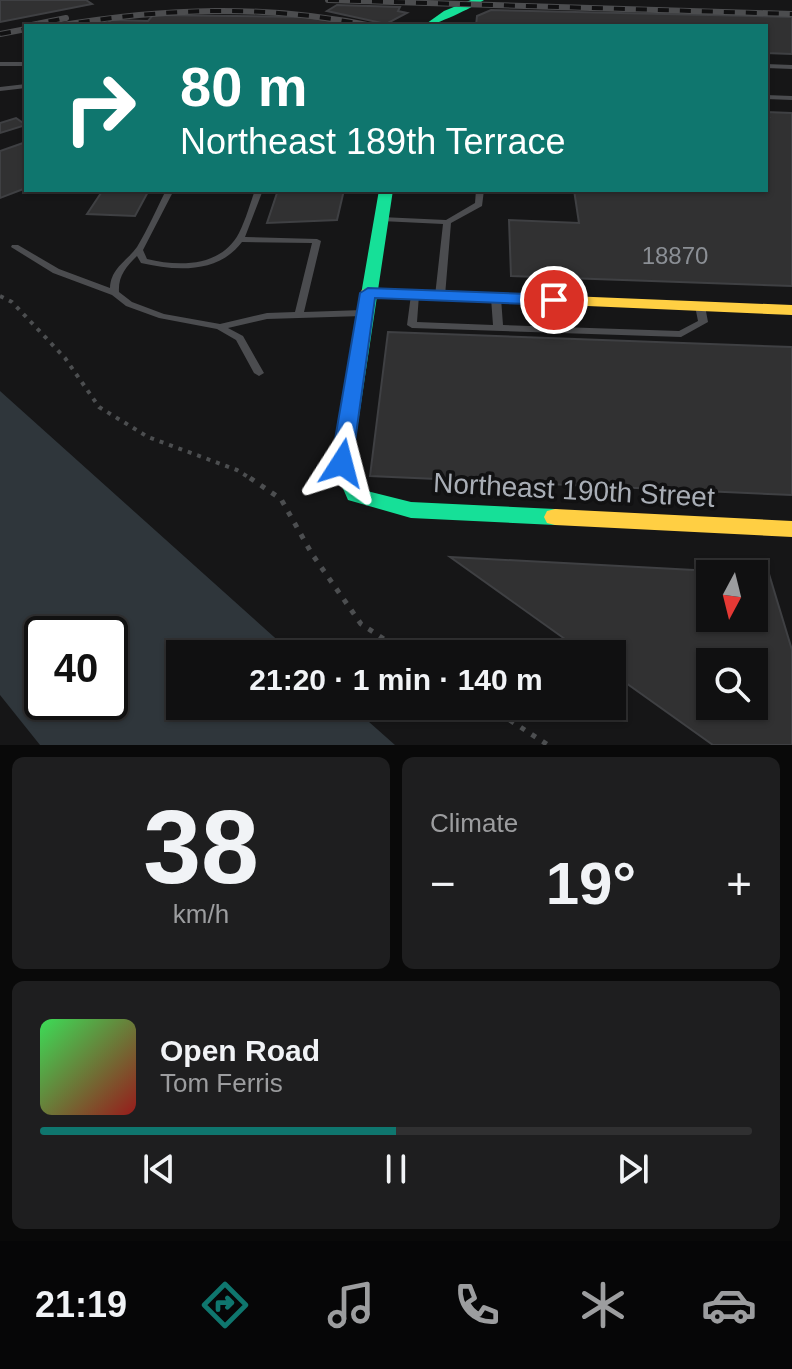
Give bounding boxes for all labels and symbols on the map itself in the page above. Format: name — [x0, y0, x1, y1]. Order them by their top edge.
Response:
house number: 18870 — [642, 242, 708, 269]
pin — [520, 266, 588, 334]
position arrow — [300, 421, 384, 505]
street label: Northeast 190th Street — [433, 467, 716, 513]
north arrow — [696, 560, 768, 632]
speed limit sign: 40 — [24, 616, 128, 720]

